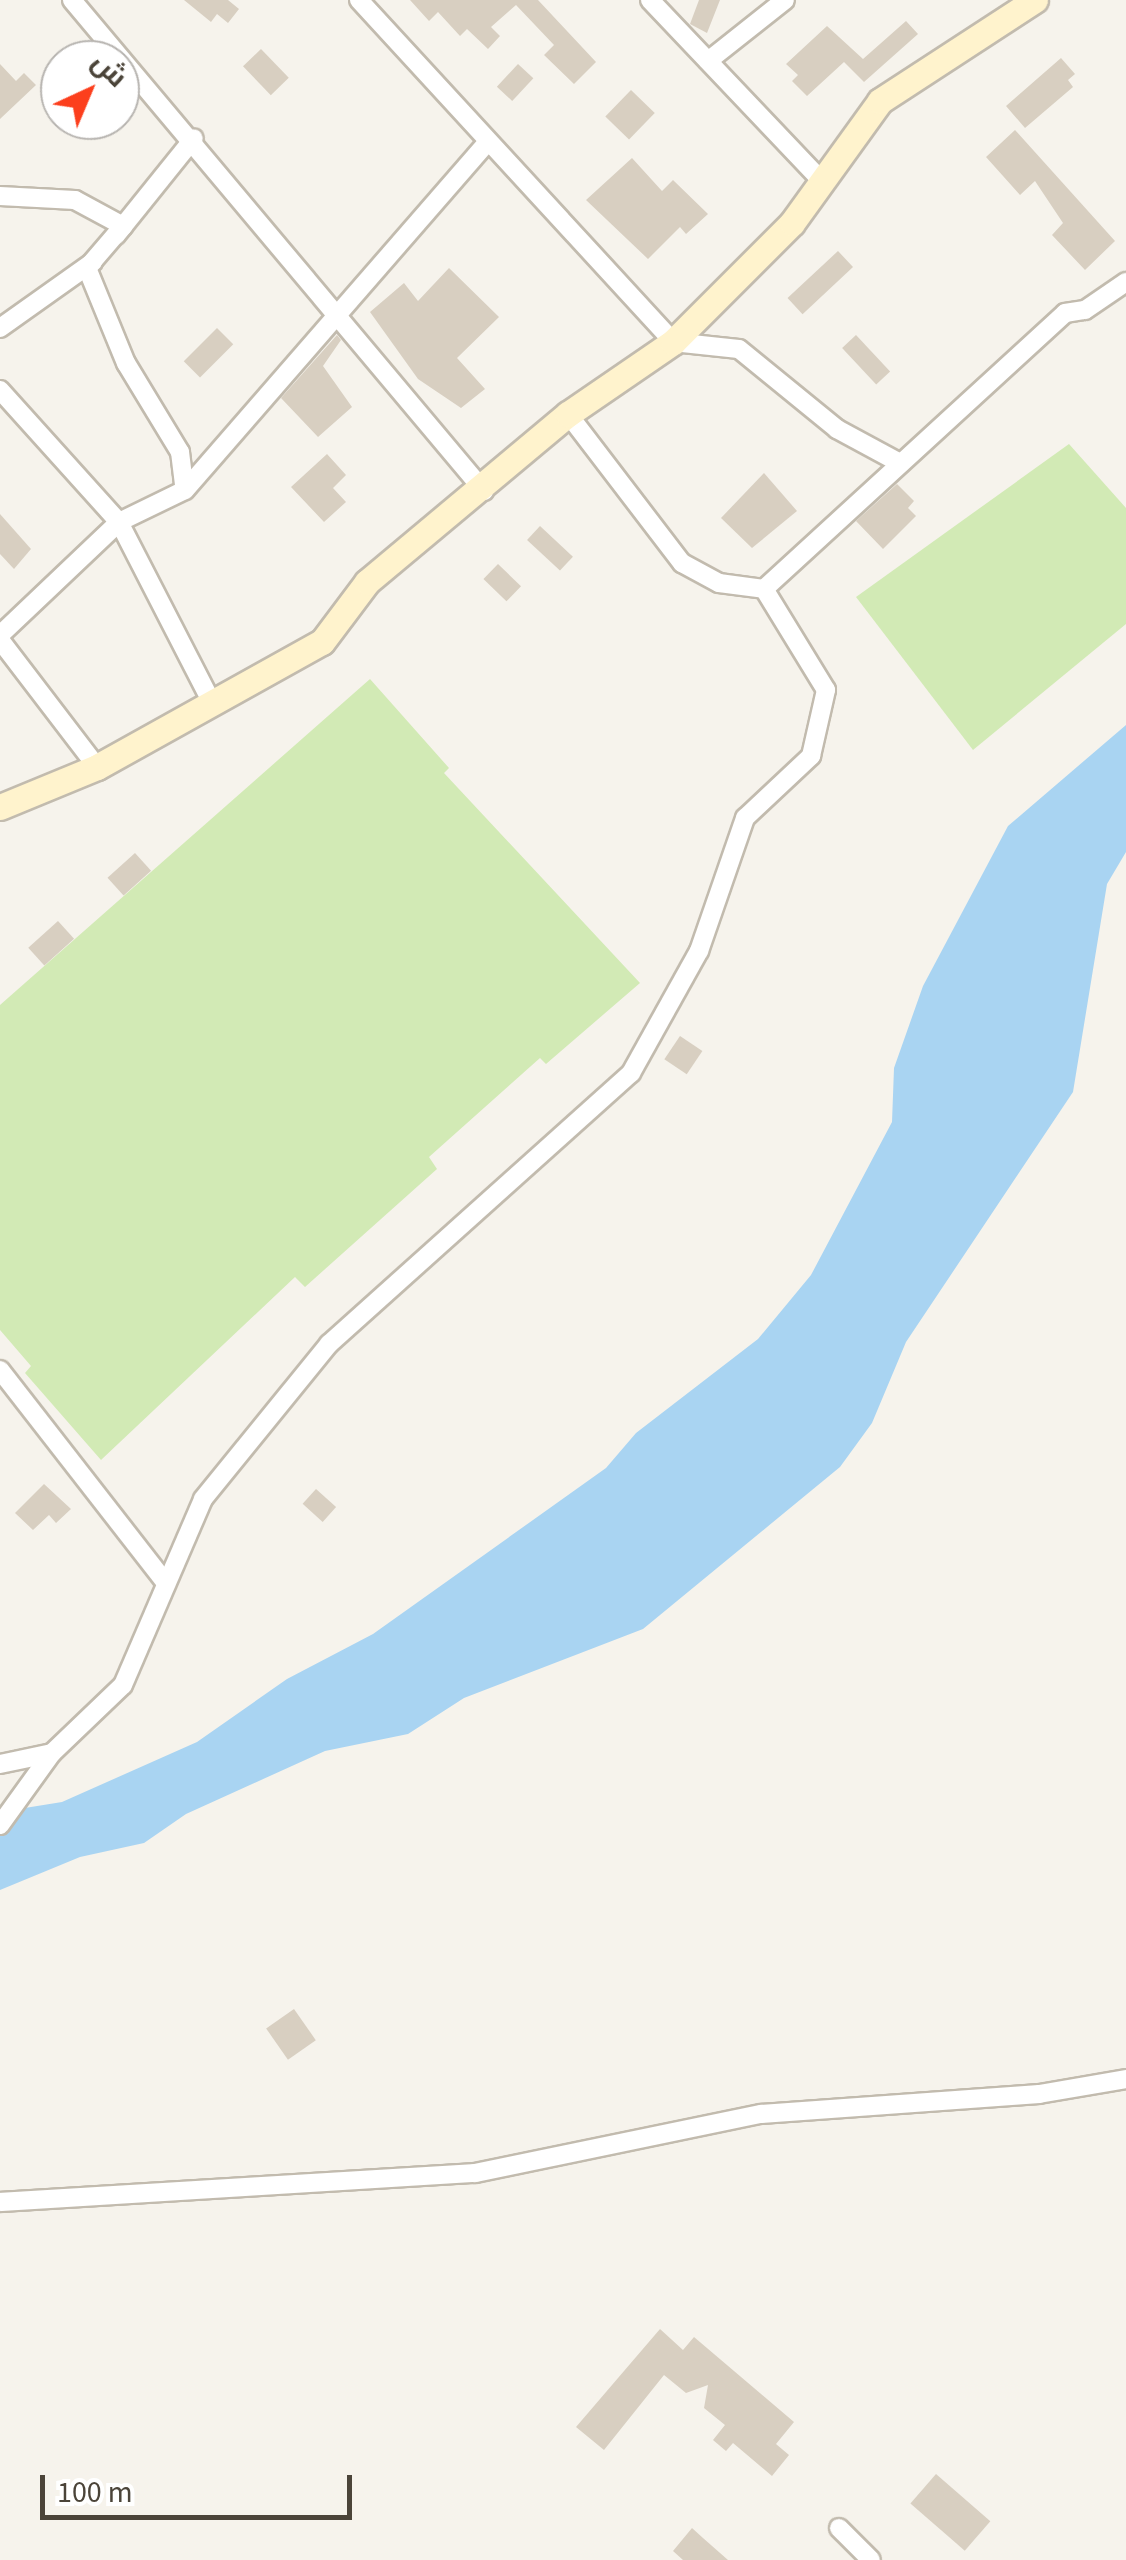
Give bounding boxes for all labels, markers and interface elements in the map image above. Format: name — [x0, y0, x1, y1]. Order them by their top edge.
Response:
north arrow — [40, 40, 140, 140]
text: ش — [83, 43, 136, 97]
scale bar — [45, 2455, 358, 2517]
text: 100 m — [57, 2471, 133, 2514]

